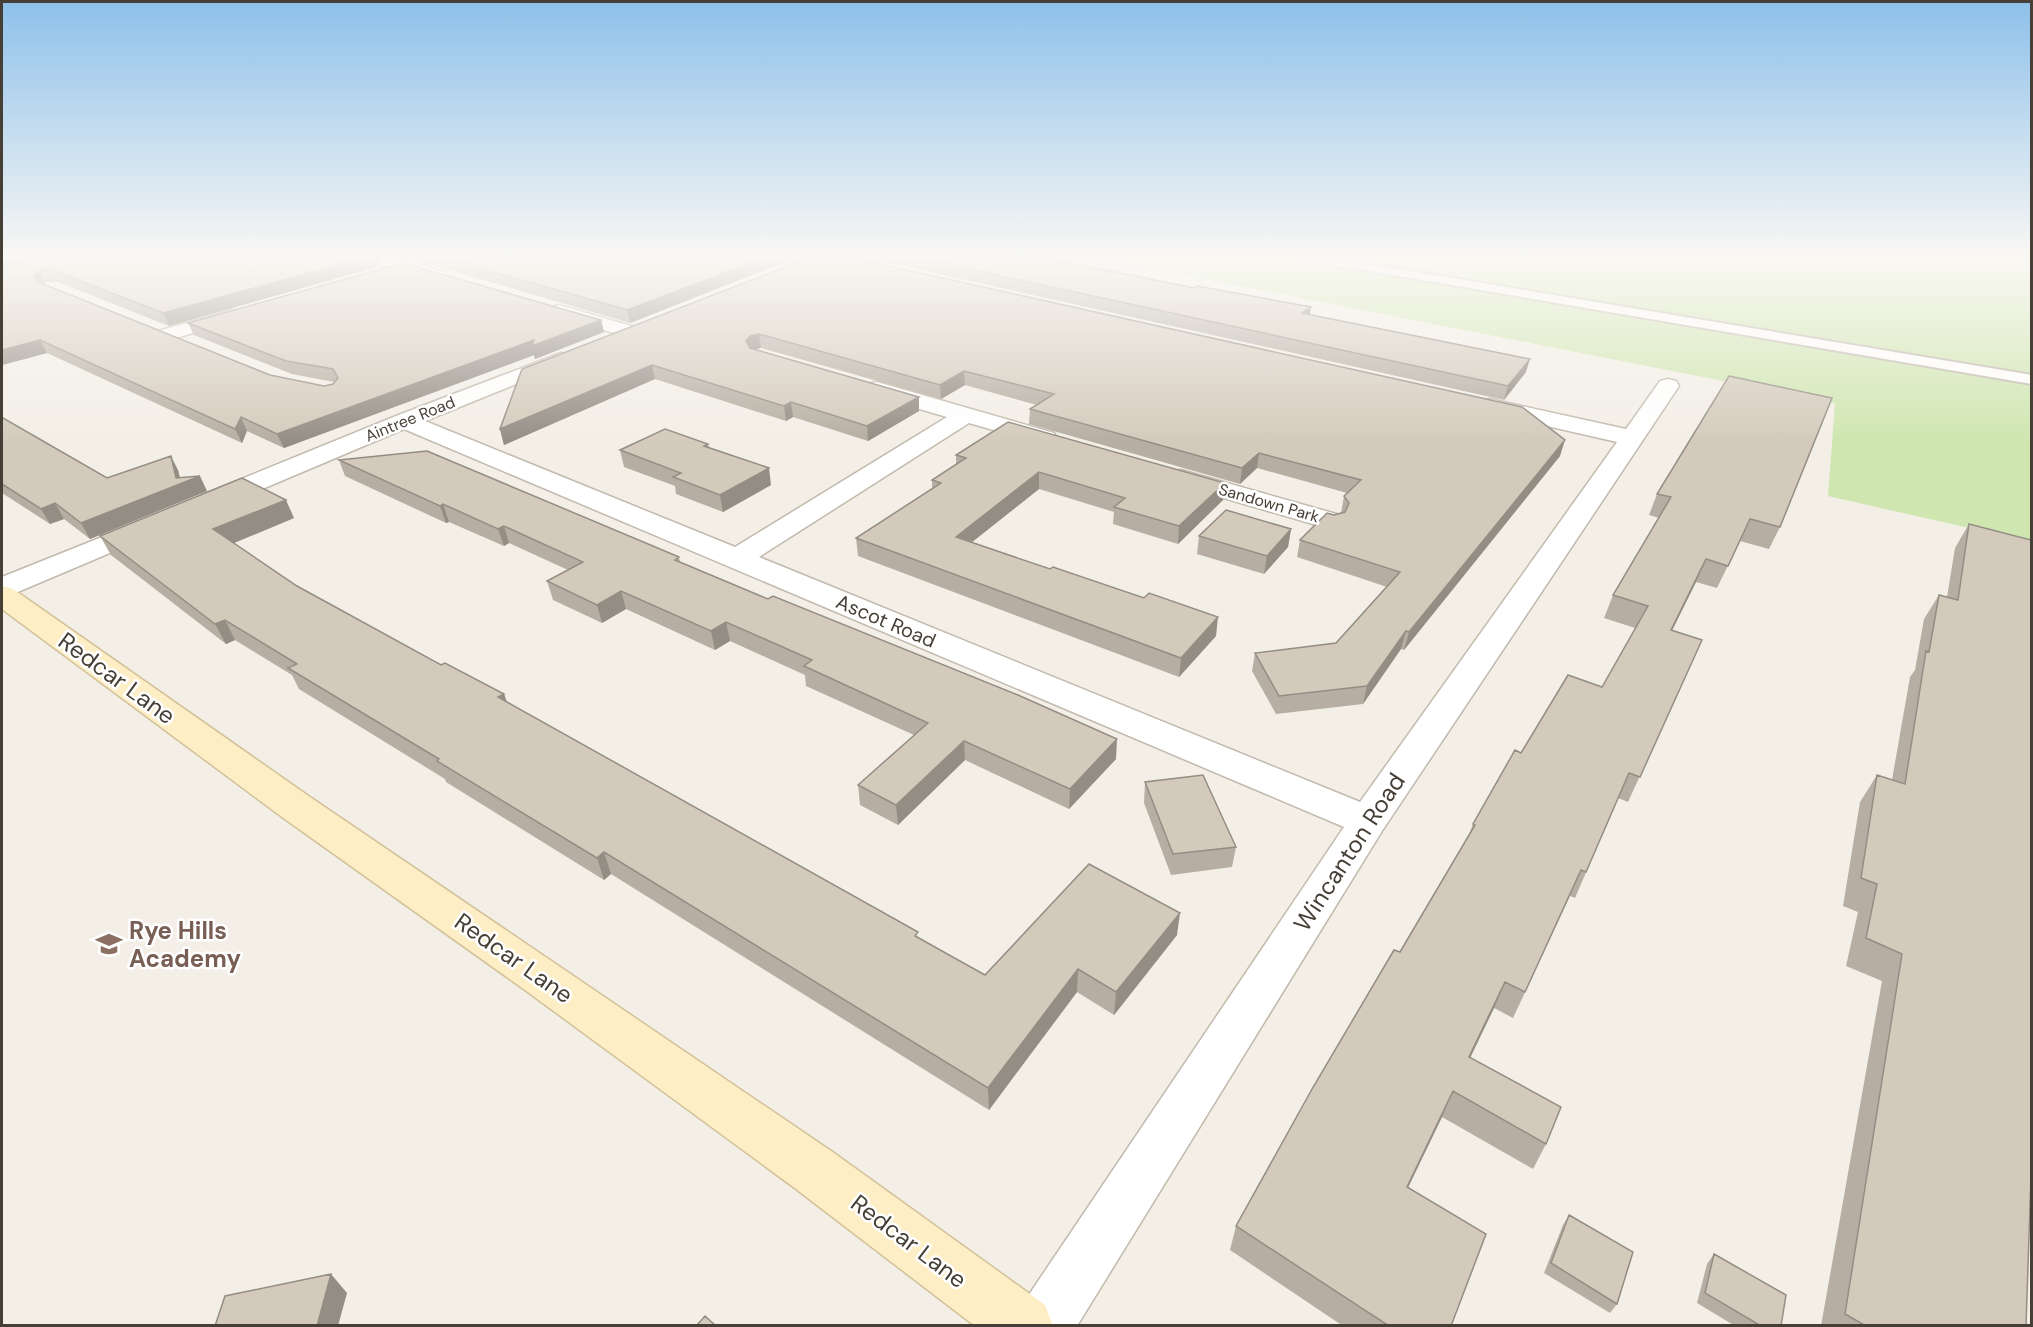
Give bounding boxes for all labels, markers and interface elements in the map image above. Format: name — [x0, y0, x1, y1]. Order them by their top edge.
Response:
street label: Aintree Road — [362, 391, 458, 447]
street label: Sandown Park — [1216, 479, 1322, 527]
street label: Ascot Road — [832, 588, 940, 654]
street label: Redcar Lane — [52, 625, 182, 731]
street label: Wincanton Road — [1286, 767, 1412, 937]
street label: Redcar Lane — [449, 906, 579, 1010]
place label: Rye Hills Academy — [129, 915, 241, 974]
school or university icon: Rye Hills Academy — [94, 929, 124, 959]
street label: Redcar Lane — [845, 1187, 973, 1295]

